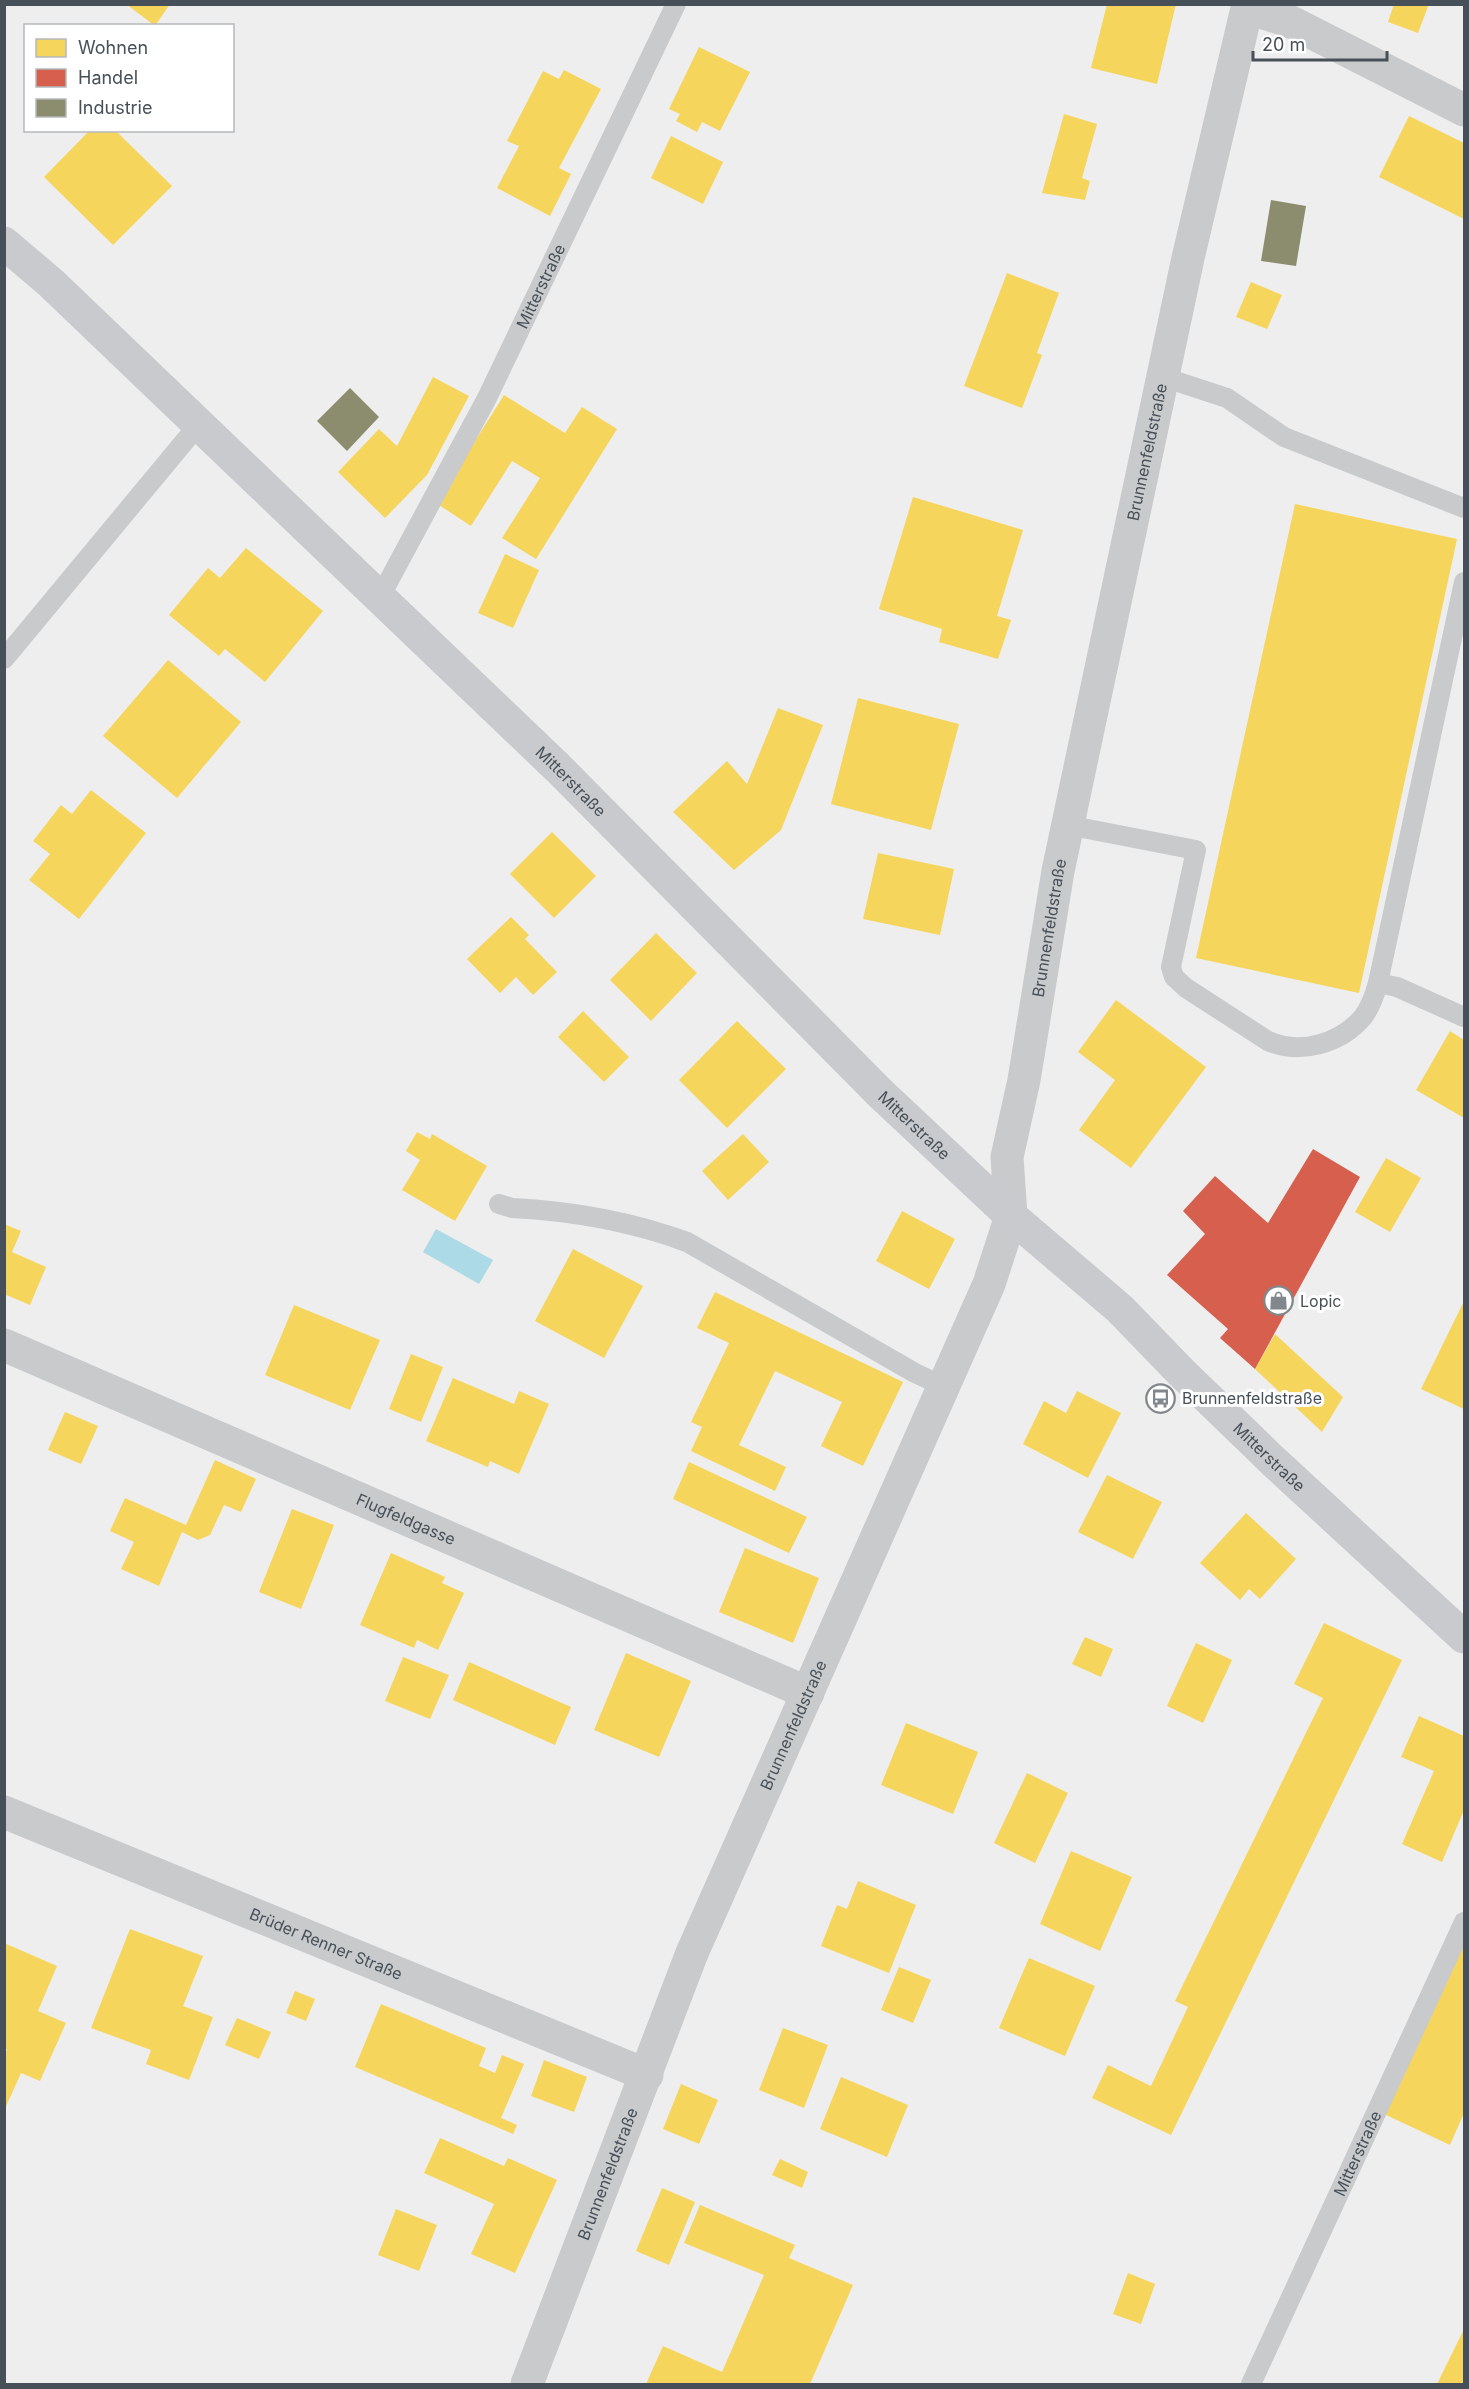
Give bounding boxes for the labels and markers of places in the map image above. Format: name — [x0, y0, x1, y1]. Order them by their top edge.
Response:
shop icon: Lopic — [1263, 1285, 1295, 1317]
place label: Lopic — [1300, 1291, 1341, 1311]
bus stop icon: Brunnenfeldstraße — [1145, 1382, 1177, 1414]
place label: Brunnenfeldstraße — [1182, 1388, 1322, 1408]

